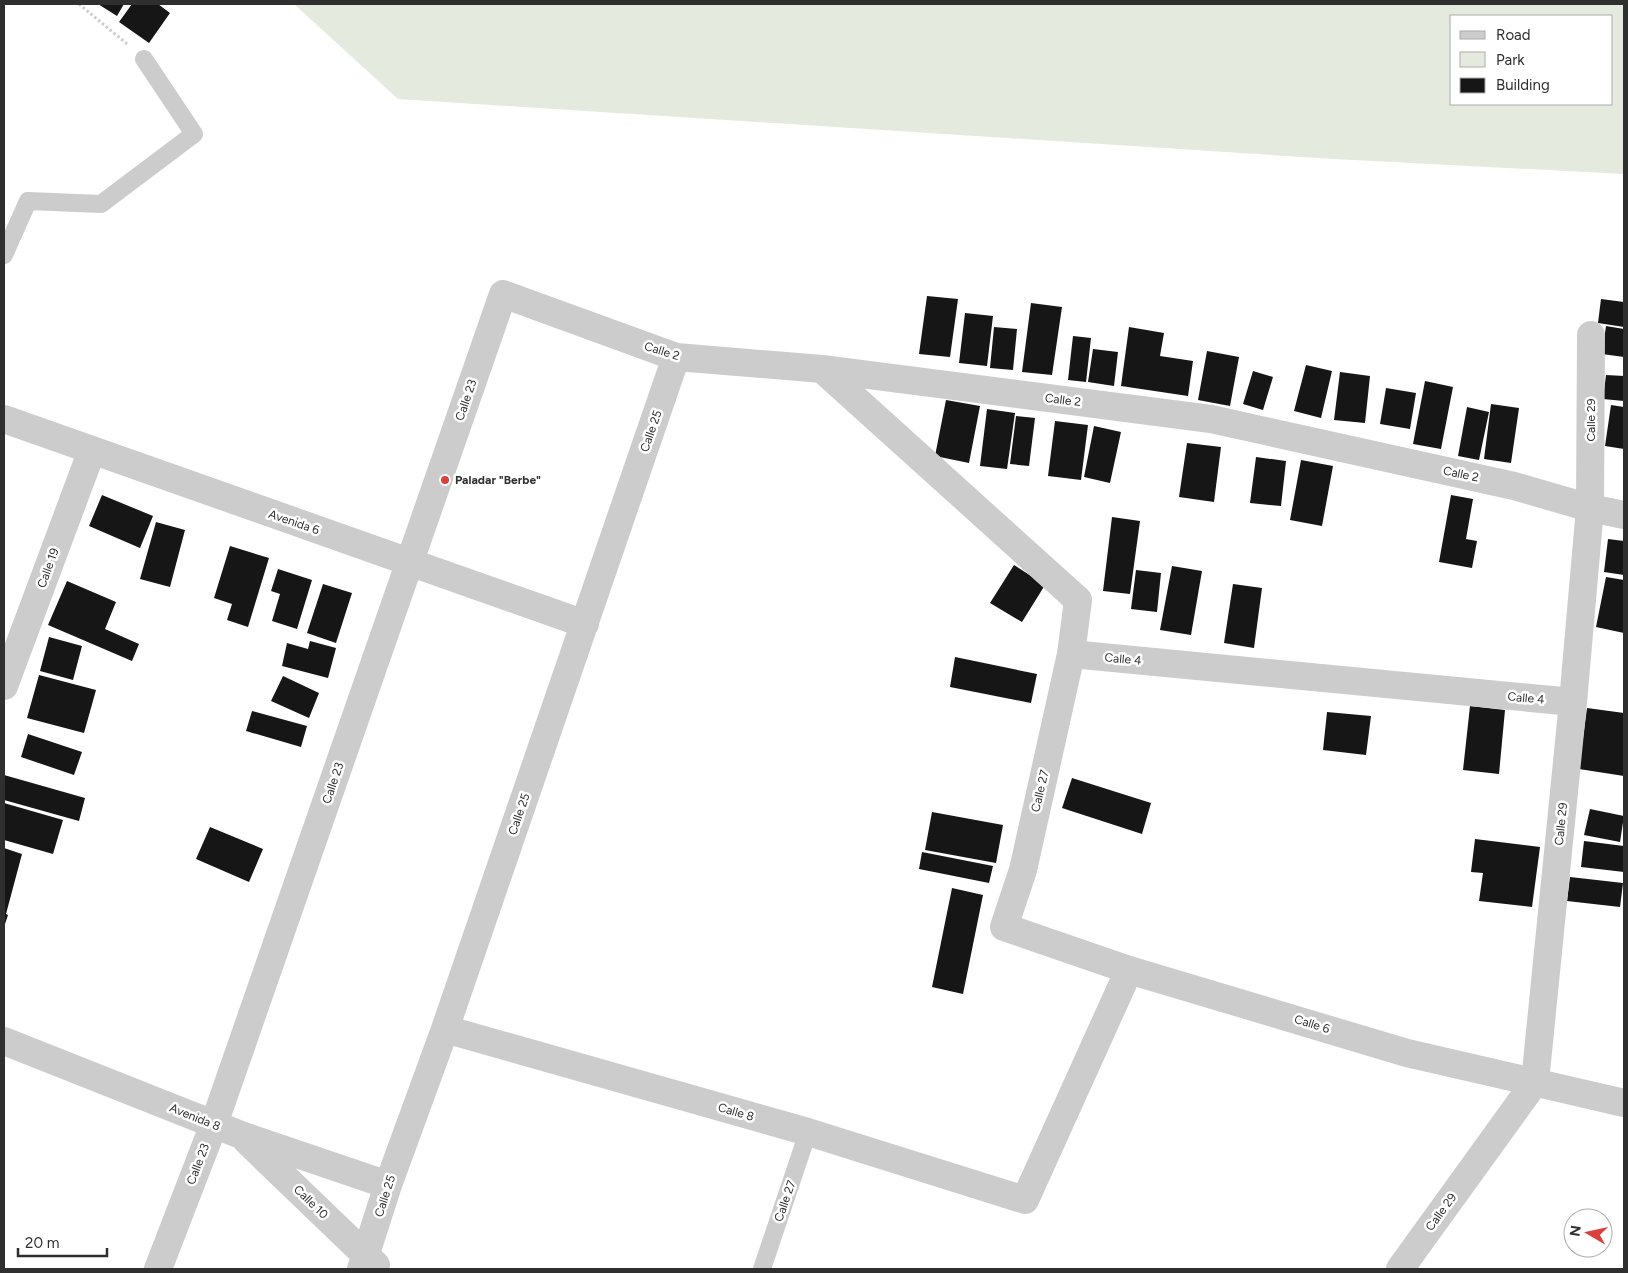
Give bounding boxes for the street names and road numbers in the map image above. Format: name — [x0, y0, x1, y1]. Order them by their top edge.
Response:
street label: Calle 2 — [643, 339, 681, 363]
street label: Calle 23 — [452, 377, 480, 423]
street label: Calle 2 — [1044, 391, 1082, 409]
street label: Calle 29 — [1584, 398, 1598, 442]
street label: Calle 25 — [637, 408, 665, 454]
street label: Calle 2 — [1442, 463, 1480, 485]
street label: Avenida 6 — [267, 507, 322, 537]
street label: Calle 19 — [34, 546, 62, 590]
street label: Calle 4 — [1104, 650, 1143, 668]
street label: Calle 4 — [1507, 689, 1546, 707]
street label: Calle 23 — [319, 760, 347, 806]
street label: Calle 27 — [1028, 768, 1052, 813]
street label: Calle 25 — [505, 791, 533, 837]
street label: Calle 29 — [1552, 802, 1570, 846]
street label: Calle 6 — [1293, 1012, 1332, 1036]
street label: Avenida 8 — [168, 1100, 222, 1134]
street label: Calle 8 — [716, 1100, 756, 1124]
street label: Calle 23 — [184, 1142, 212, 1186]
street label: Calle 25 — [372, 1173, 398, 1219]
street label: Calle 27 — [771, 1178, 799, 1223]
street label: Calle 10 — [291, 1182, 331, 1222]
street label: Calle 29 — [1423, 1190, 1459, 1234]

